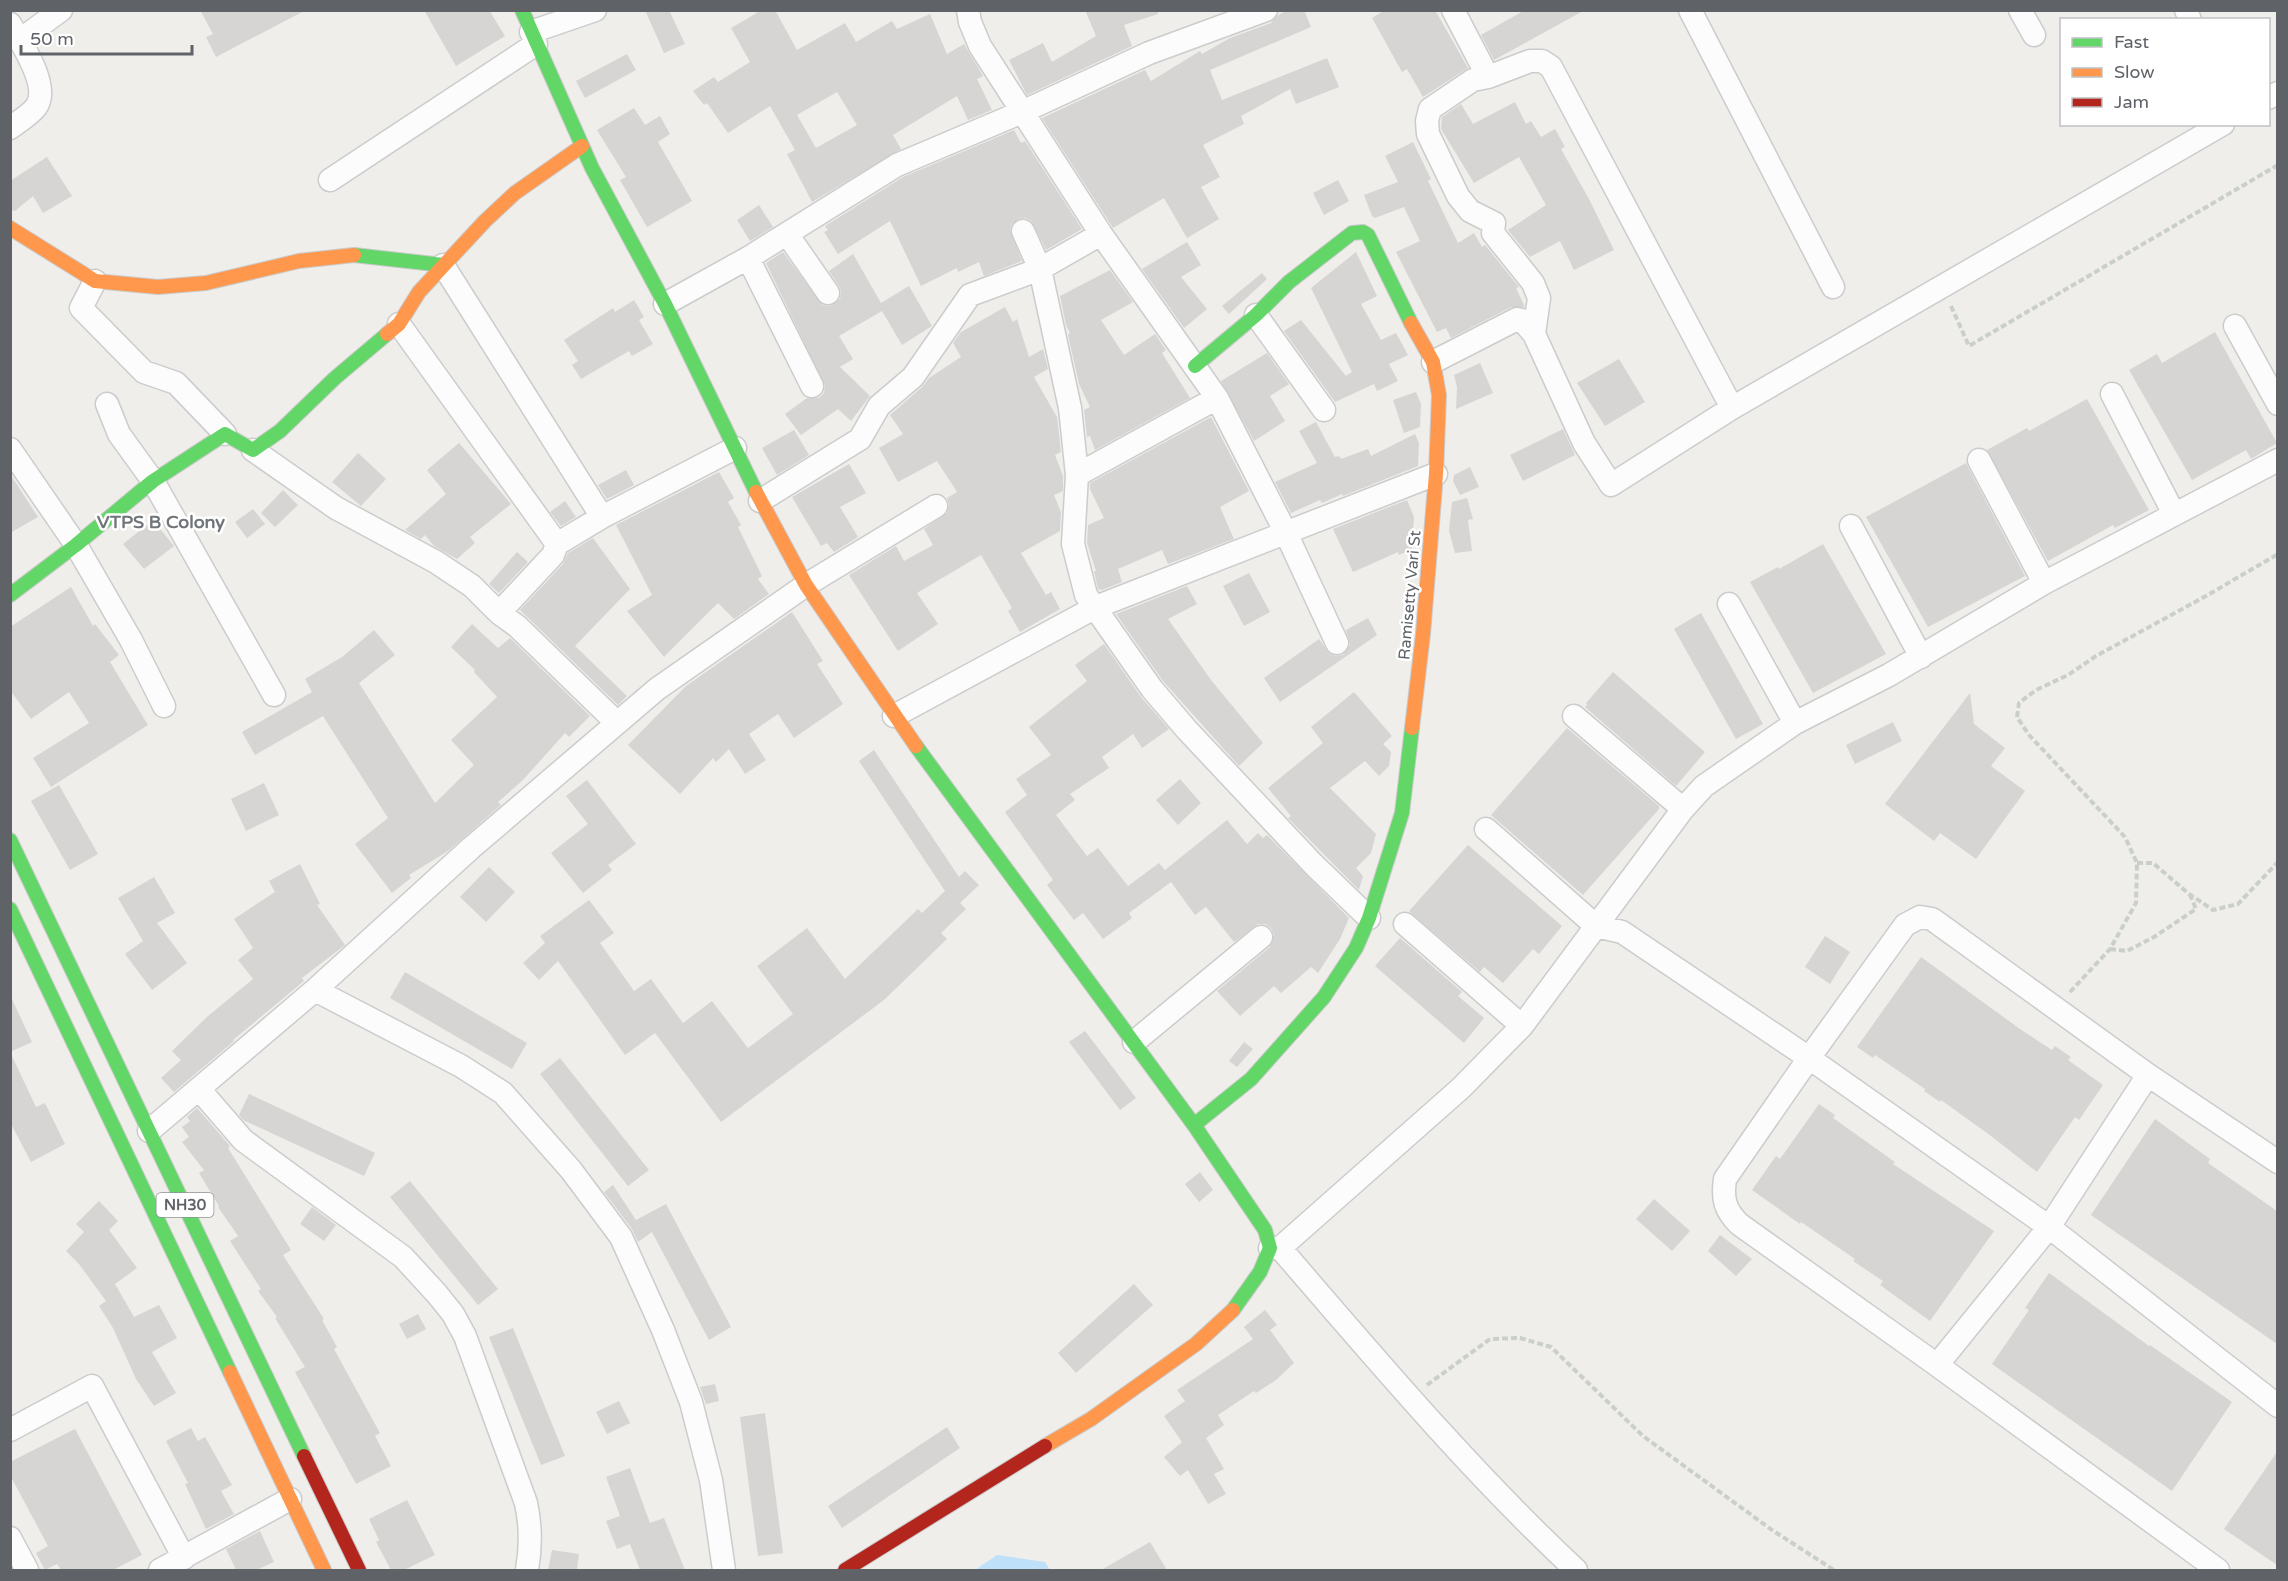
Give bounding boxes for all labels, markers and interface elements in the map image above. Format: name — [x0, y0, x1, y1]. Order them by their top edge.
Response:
scale bar — [21, 18, 192, 56]
legend — [2060, 18, 2270, 126]
text: 50 m — [30, 28, 74, 50]
text: Fast — [2114, 31, 2149, 53]
text: Slow — [2114, 61, 2155, 83]
text: Jam — [2114, 91, 2149, 113]
district label: VTPS B Colony — [97, 511, 225, 533]
street label: Ramisetty Vari St — [1394, 530, 1426, 661]
road number: NH30 — [156, 1193, 213, 1217]

